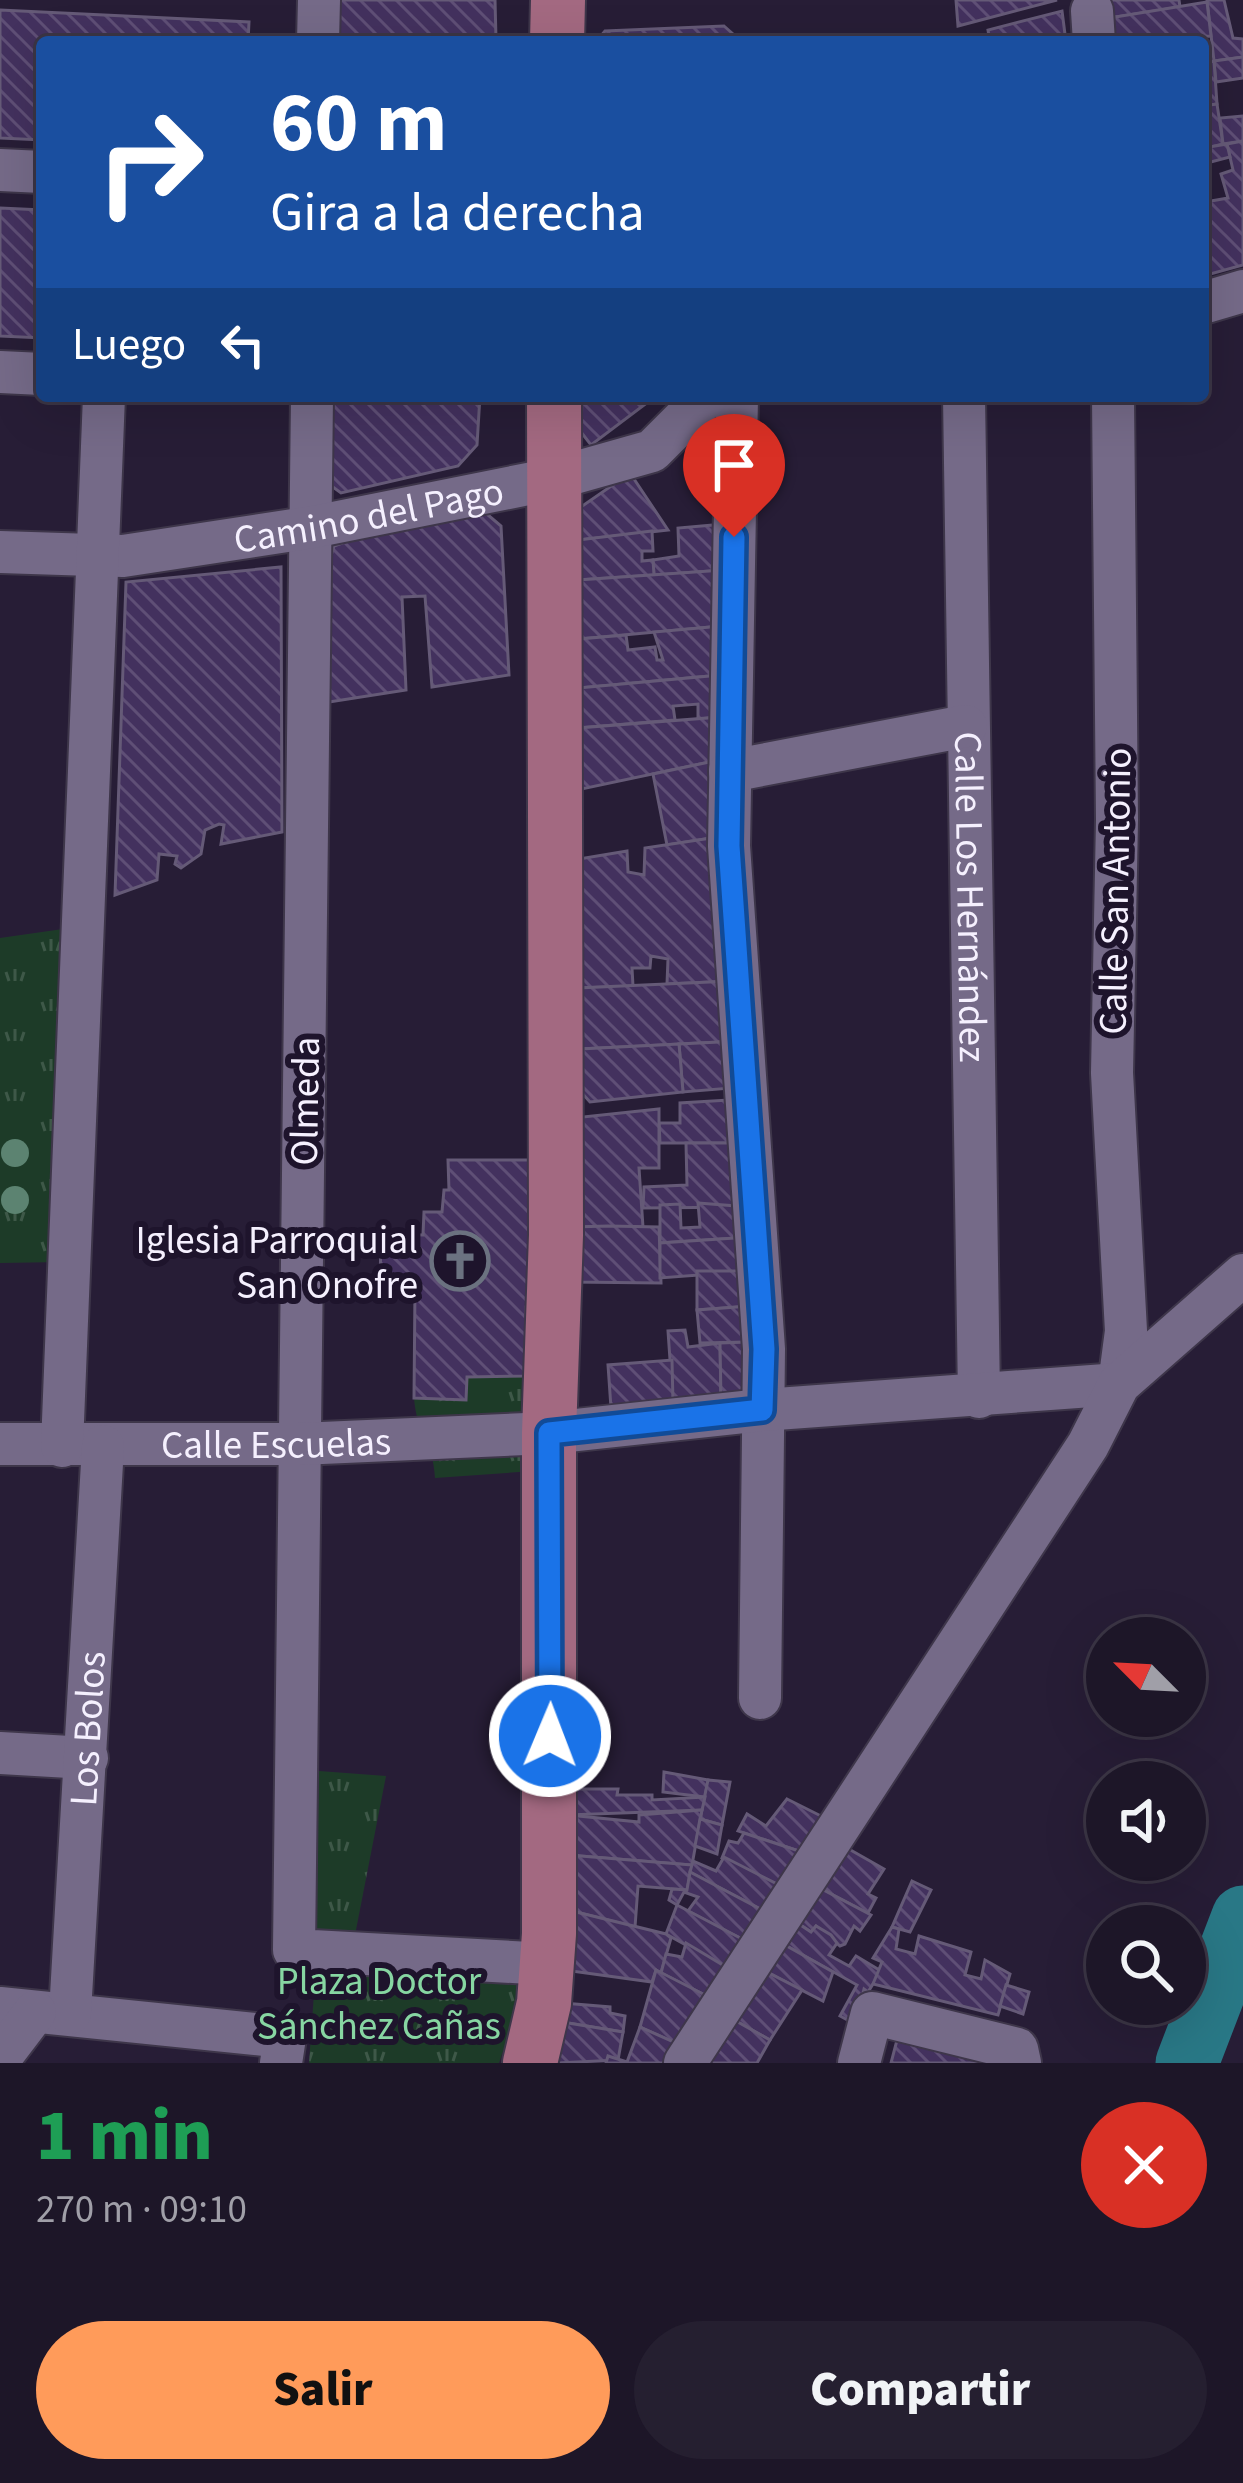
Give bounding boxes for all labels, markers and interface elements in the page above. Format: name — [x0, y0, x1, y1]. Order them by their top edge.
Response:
text: 60 m — [270, 64, 448, 184]
icon: right — [72, 84, 228, 240]
text: Gira a la derecha — [270, 175, 645, 252]
icon: left — [210, 312, 276, 378]
text: Luego — [72, 313, 186, 377]
pin — [683, 414, 785, 537]
icon: arrive — [701, 432, 767, 498]
street label: Camino del Pago — [230, 464, 509, 569]
street label: Calle Los Hernández — [939, 731, 1000, 1063]
street label: Calle San Antonio — [1086, 747, 1146, 1035]
street label: Olmeda — [277, 1036, 335, 1166]
place label: Iglesia Parroquial San Onofre — [135, 1213, 418, 1314]
church icon: Iglesia Parroquial San Onofre — [429, 1230, 491, 1292]
street label: Calle Escuelas — [161, 1414, 392, 1474]
north arrow — [1086, 1617, 1206, 1737]
map controls — [1086, 1617, 1206, 2025]
street label: Los Bolos — [56, 1650, 121, 1808]
position arrow — [487, 1673, 613, 1799]
button: sound — [1086, 1761, 1206, 1881]
button: search — [1086, 1905, 1206, 2025]
park label: Plaza Doctor Sánchez Cañas — [257, 1954, 501, 2055]
text: 1 min — [36, 2085, 213, 2188]
button: close — [1081, 2102, 1207, 2228]
text: 270 m · 09:10 — [36, 2182, 247, 2238]
button: Salir — [36, 2321, 610, 2459]
button: Compartir — [634, 2321, 1207, 2459]

